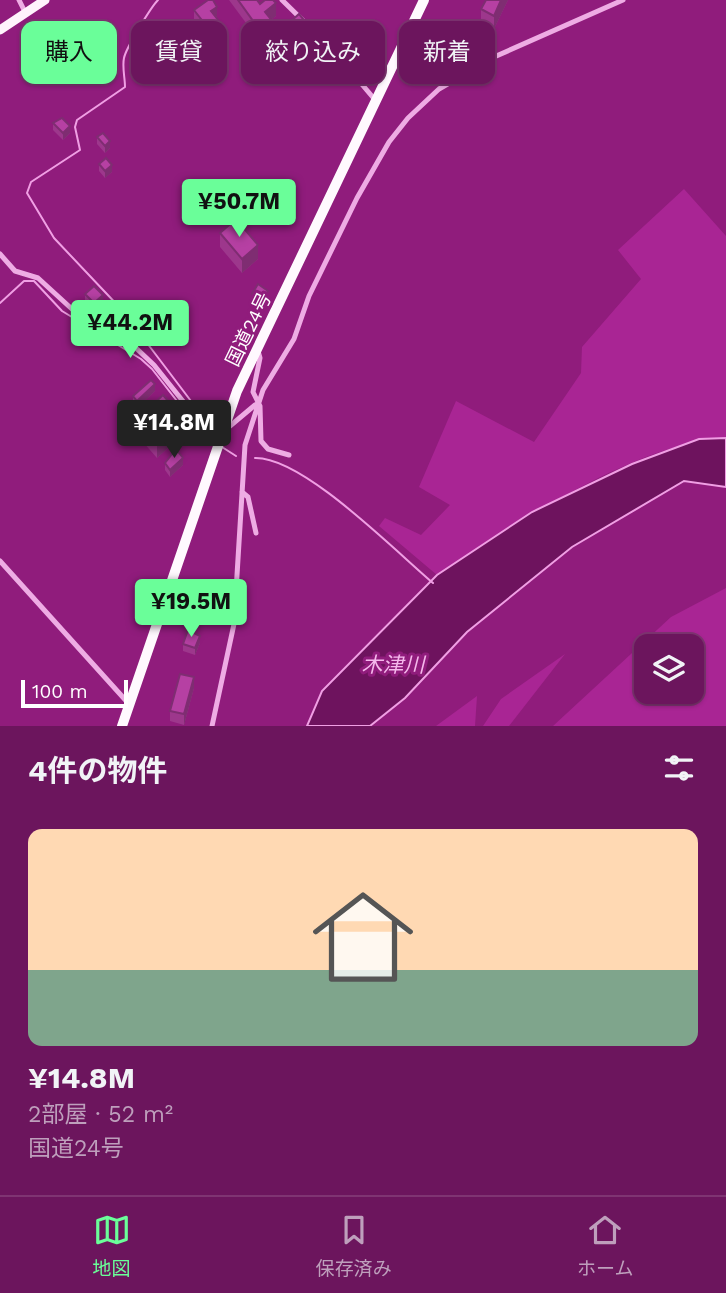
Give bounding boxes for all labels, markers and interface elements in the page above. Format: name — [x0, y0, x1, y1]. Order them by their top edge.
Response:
chip: 購入 — [21, 21, 117, 84]
chip: 賃貸 — [131, 21, 227, 84]
chip: 絞り込み — [241, 21, 385, 84]
chip: 新着 — [399, 21, 495, 84]
pin: ¥50.7M — [182, 180, 296, 239]
text: ¥50.7M — [198, 188, 280, 215]
street label: 国道24号 — [221, 289, 276, 370]
pin: ¥44.2M — [73, 300, 187, 360]
text: ¥44.2M — [87, 309, 173, 336]
pin: ¥14.8M — [117, 400, 231, 460]
text: ¥14.8M — [133, 409, 215, 436]
pin: ¥19.5M — [134, 580, 248, 639]
text: ¥19.5M — [151, 588, 231, 615]
map controls — [634, 634, 704, 704]
button: layers — [634, 634, 704, 704]
water label: 木津川 — [362, 652, 426, 677]
scale bar — [21, 677, 128, 709]
text: 100 m — [32, 680, 88, 703]
icon: filters — [660, 749, 698, 787]
text: 4件の物件 — [28, 753, 167, 788]
icon: home — [300, 874, 426, 1000]
text: ¥14.8M — [28, 1060, 135, 1095]
text: 2部屋 · 52 m² — [28, 1101, 173, 1128]
text: 国道24号 — [28, 1135, 124, 1162]
tab: 地図 — [93, 1211, 131, 1280]
tab: 保存済み — [316, 1211, 392, 1280]
tab: ホーム — [577, 1211, 633, 1280]

